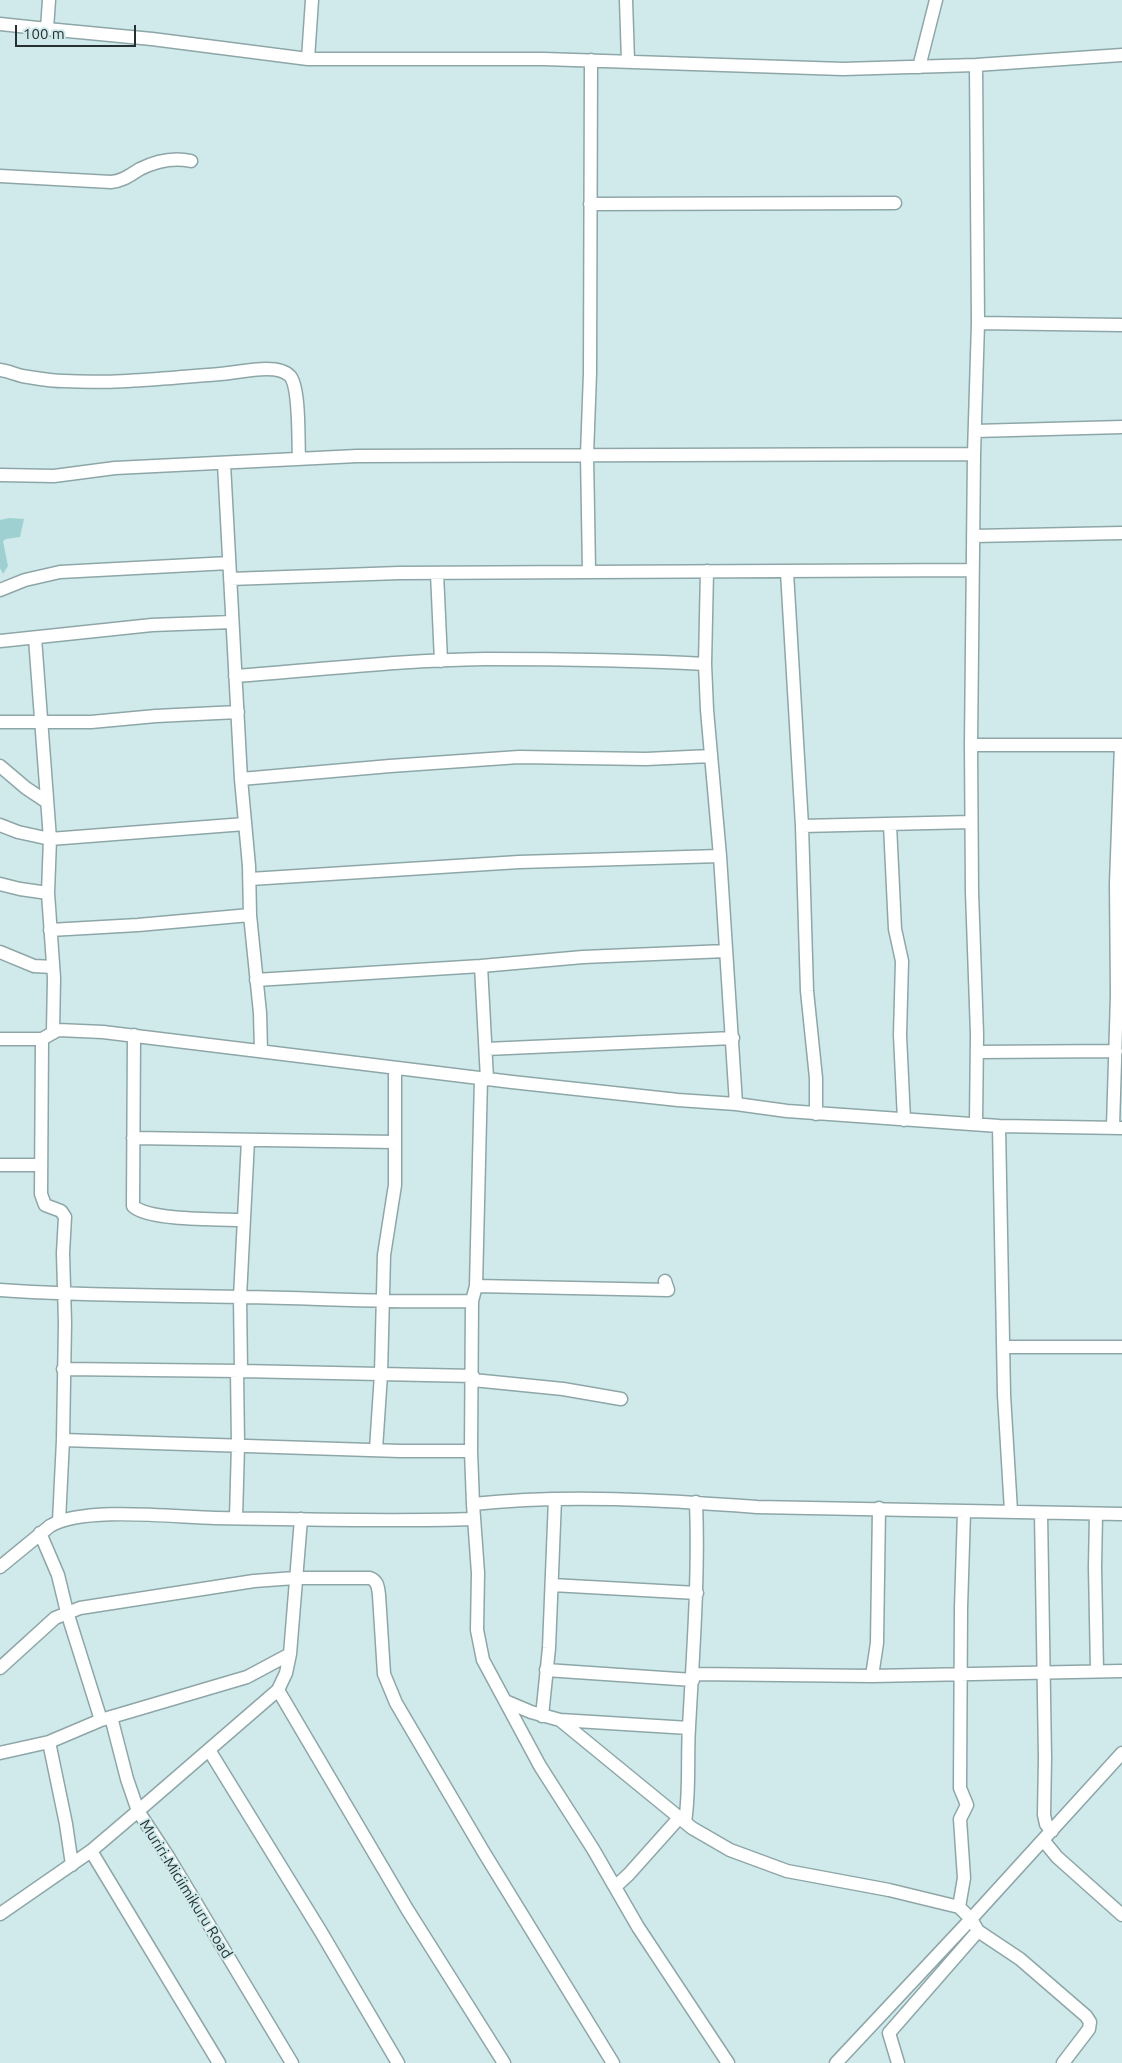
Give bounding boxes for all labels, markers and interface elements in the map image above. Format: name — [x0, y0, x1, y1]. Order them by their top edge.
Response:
scale bar — [18, 15, 139, 47]
text: 100 m — [23, 25, 65, 42]
street label: Muriri-Miciimikuru Road — [136, 1816, 236, 1962]

